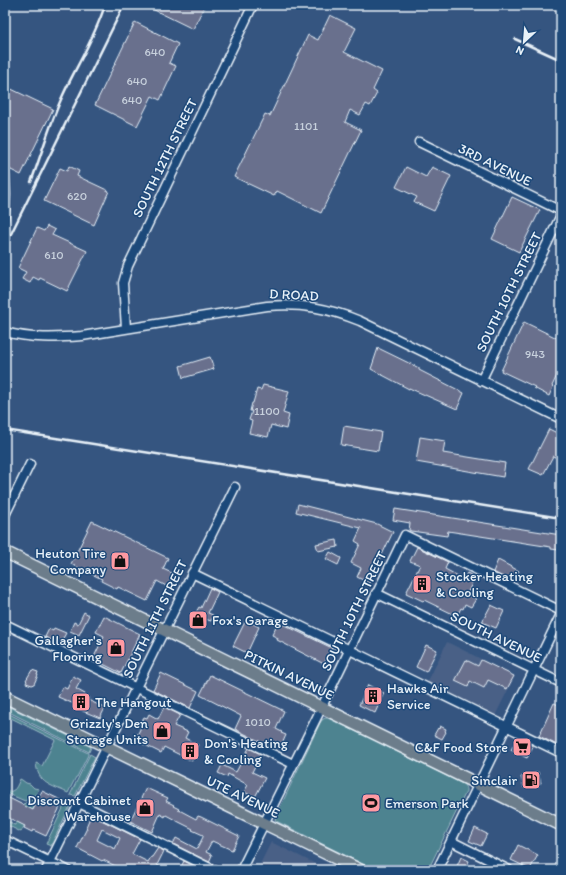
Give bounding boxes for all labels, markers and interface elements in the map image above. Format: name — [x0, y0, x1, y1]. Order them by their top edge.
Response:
north arrow — [504, 22, 544, 62]
text: N — [514, 43, 526, 58]
house number: 640 — [145, 45, 165, 59]
house number: 640 — [127, 74, 147, 88]
house number: 640 — [122, 93, 142, 107]
street label: SOUTH 12TH STREET — [129, 96, 201, 220]
house number: 1101 — [294, 119, 318, 133]
street label: 3RD AVENUE — [455, 140, 535, 190]
house number: 620 — [67, 189, 87, 203]
street label: SOUTH 10TH STREET — [473, 229, 546, 355]
house number: 610 — [44, 248, 64, 262]
street label: D ROAD — [269, 285, 319, 305]
house number: 943 — [525, 347, 545, 361]
house number: 1100 — [254, 404, 280, 418]
place label: Heuton Tire Company — [35, 545, 106, 578]
street label: SOUTH 10TH STREET — [318, 548, 391, 674]
shop icon: Heuton Tire Company — [109, 550, 131, 572]
street label: SOUTH 11TH STREET — [119, 557, 191, 681]
place label: Stocker Heating & Cooling — [436, 568, 534, 601]
building icon: Stocker Heating & Cooling — [411, 573, 433, 595]
street label: SOUTH AVENUE — [448, 608, 545, 667]
shop icon: Fox's Garage — [187, 609, 209, 631]
place label: Fox's Garage — [212, 612, 288, 629]
place label: Gallagher's Flooring — [35, 632, 103, 665]
shop icon: Gallagher's Flooring — [105, 637, 127, 659]
street label: PITKIN AVENUE — [241, 646, 337, 704]
place label: Hawks Air Service — [387, 680, 449, 713]
building icon: Hawks Air Service — [362, 685, 384, 707]
building icon: The Hangout — [70, 691, 92, 713]
place label: The Hangout — [95, 694, 172, 711]
place label: Grizzly's Den Storage Units — [66, 715, 148, 748]
house number: 1010 — [245, 715, 271, 729]
shop icon: Grizzly's Den Storage Units — [151, 720, 173, 742]
place label: Don's Heating & Cooling — [204, 735, 289, 768]
supermarket icon: C&F Food Store — [511, 736, 533, 758]
place label: C&F Food Store — [415, 739, 508, 756]
building icon: Don's Heating & Cooling — [179, 740, 201, 762]
fuel station icon: Sinclair — [520, 769, 542, 791]
street label: UTE AVENUE — [204, 772, 283, 822]
place label: Sinclair — [471, 772, 517, 789]
place label: Discount Cabinet Warehouse — [27, 792, 131, 825]
sports icon: Emerson Park — [360, 792, 382, 814]
place label: Emerson Park — [385, 795, 469, 812]
shop icon: Discount Cabinet Warehouse — [134, 797, 156, 819]

